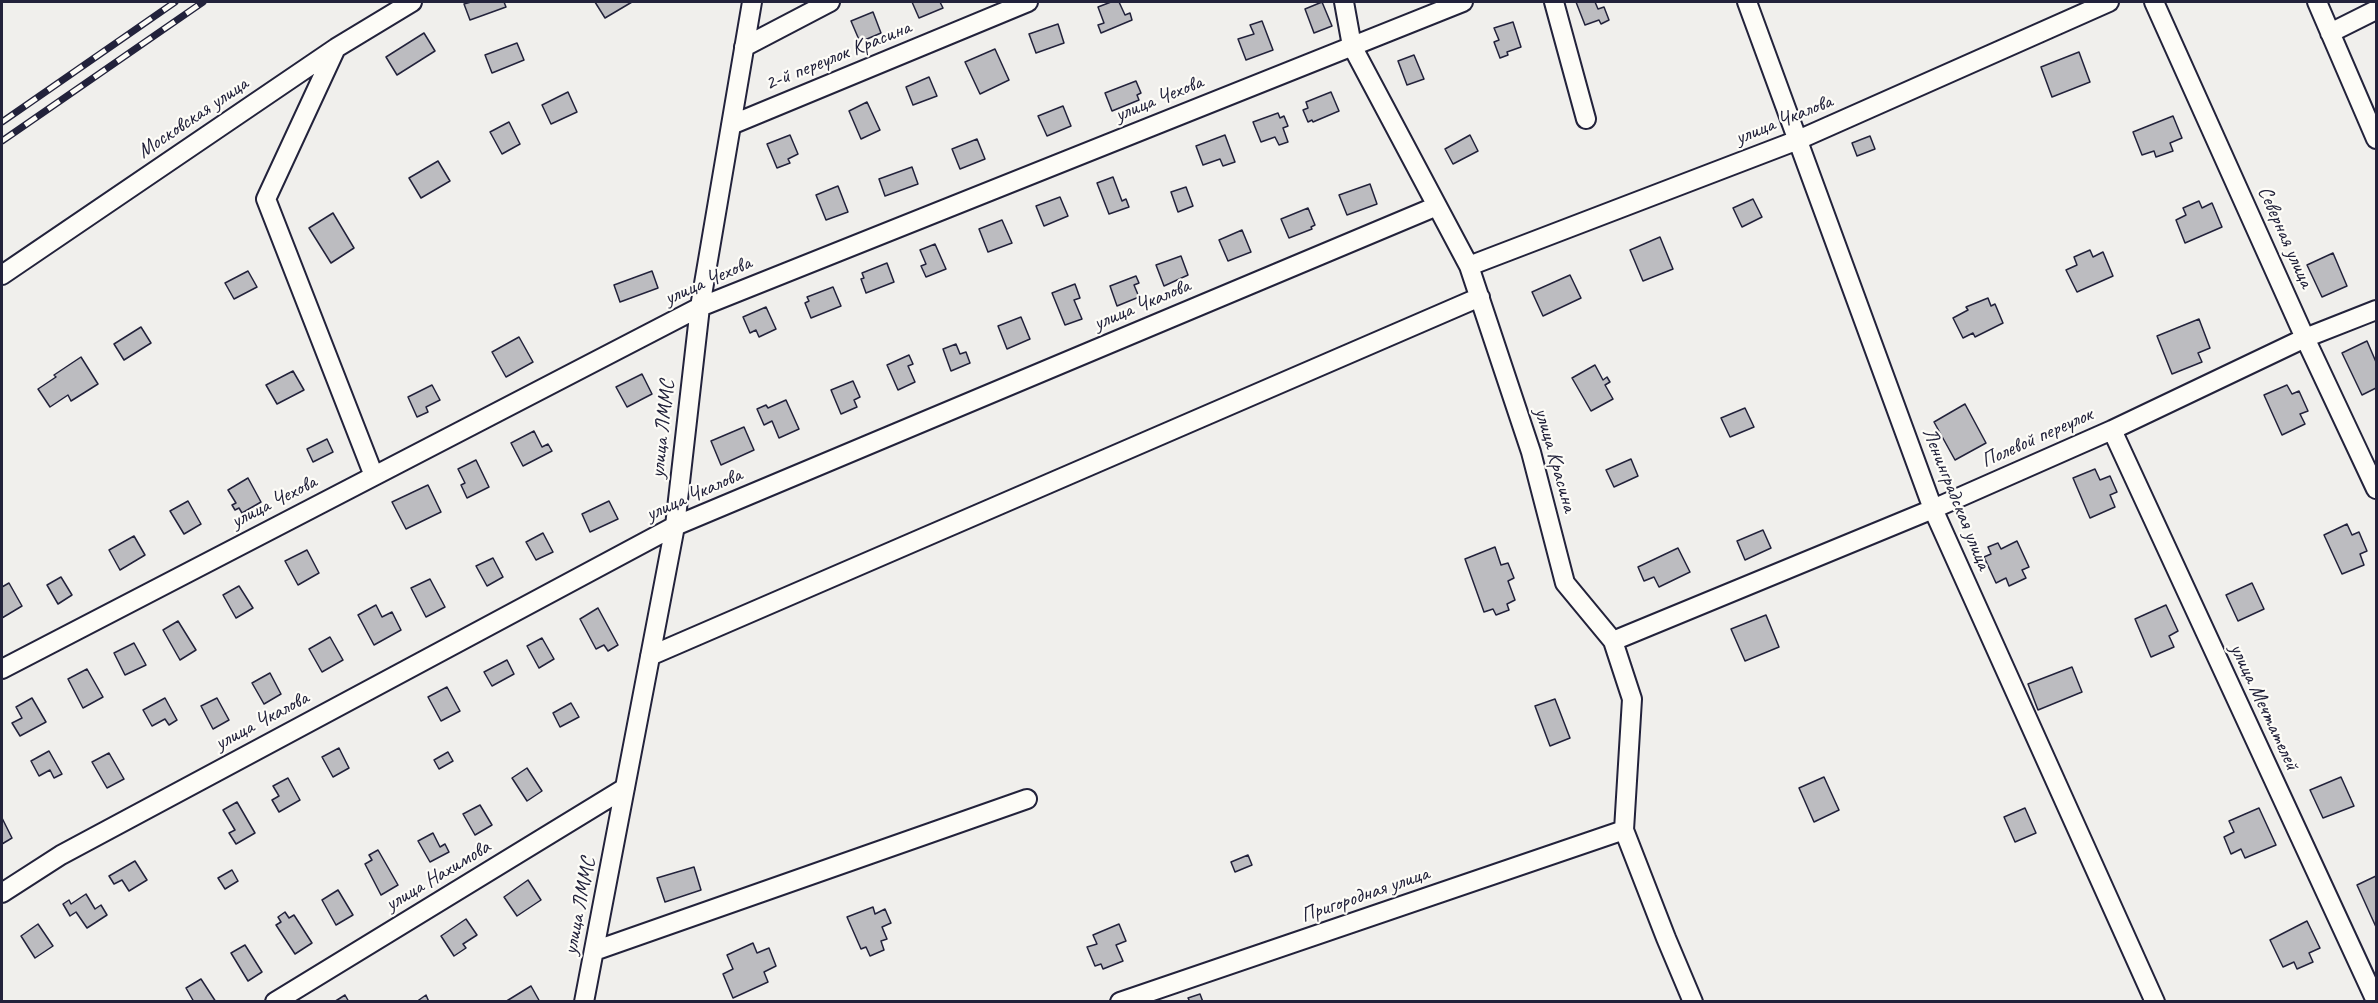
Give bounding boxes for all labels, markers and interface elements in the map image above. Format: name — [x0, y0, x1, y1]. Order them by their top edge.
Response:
street label: 2-й переулок Красина — [761, 15, 915, 97]
street label: улица Чехова — [1111, 70, 1207, 128]
street label: Московская улица — [133, 72, 253, 164]
street label: улица Чкалова — [1732, 89, 1836, 151]
street label: Северная улица — [2251, 182, 2319, 292]
street label: улица Чехова — [661, 251, 755, 311]
street label: улица Чкалова — [1090, 273, 1194, 337]
street label: улица ЛММС — [645, 379, 681, 479]
street label: Полевой переулок — [1977, 402, 2097, 474]
street label: улица Красина — [1528, 405, 1582, 515]
street label: Ленинградская улица — [1916, 424, 1996, 574]
street label: улица Чкалова — [642, 463, 746, 527]
street label: улица Чехова — [227, 470, 321, 534]
street label: улица Мечтателей — [2224, 640, 2304, 774]
street label: улица Чкалова — [211, 686, 313, 756]
street label: улица Нахимова — [381, 835, 495, 917]
street label: улица ЛММС — [558, 855, 602, 957]
street label: Пригородная улица — [1298, 861, 1432, 929]

